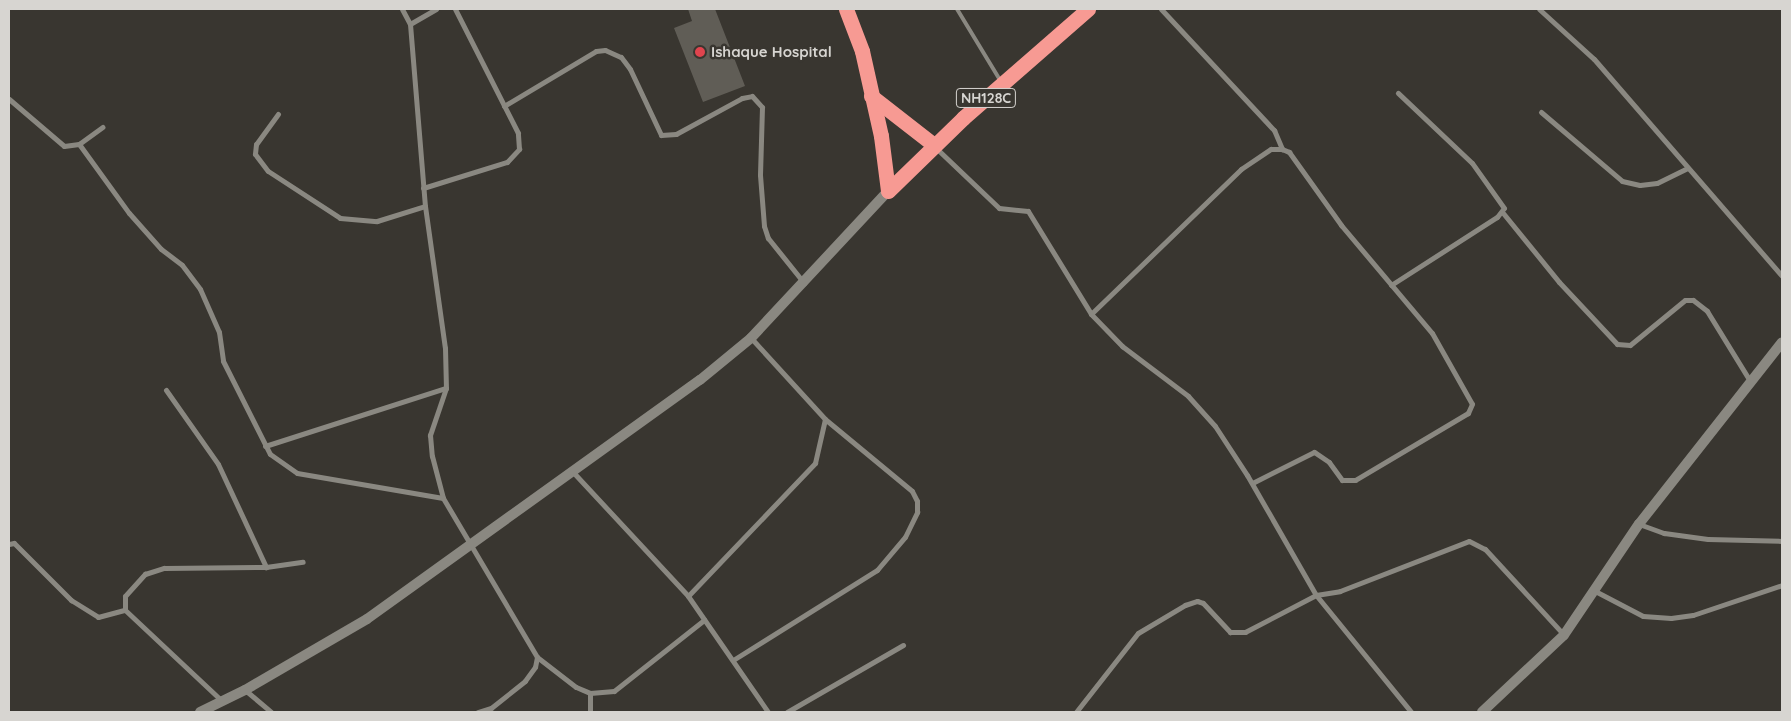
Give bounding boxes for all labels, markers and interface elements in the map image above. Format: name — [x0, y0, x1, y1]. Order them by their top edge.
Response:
place label: Ishaque Hospital — [711, 43, 832, 61]
marker: Ishaque Hospital — [693, 45, 707, 59]
road number: NH128C — [955, 86, 1017, 110]

